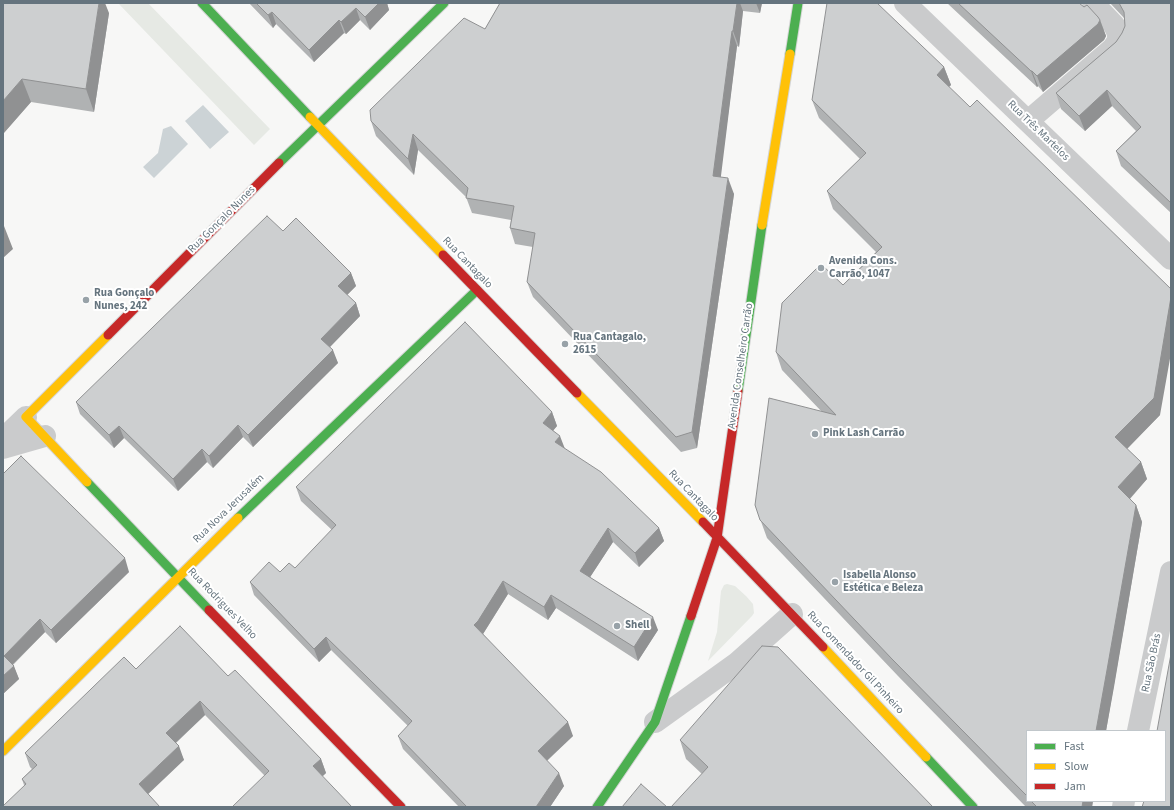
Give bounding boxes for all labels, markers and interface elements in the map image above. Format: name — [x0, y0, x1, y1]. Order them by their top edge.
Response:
street label: Rua Três Martelos — [1004, 98, 1072, 164]
street label: Rua Gonçalo Nunes — [186, 184, 258, 256]
street label: Rua Cantagalo — [439, 234, 495, 292]
place label: Avenida Cons. Carrão, 1047 — [829, 255, 897, 281]
marker: Avenida Cons. Carrão, 1047 — [816, 263, 826, 273]
place label: Rua Gonçalo Nunes, 242 — [94, 287, 154, 313]
marker: Rua Gonçalo Nunes, 242 — [81, 295, 91, 305]
street label: Avenida Conselheiro Carrão — [726, 302, 756, 430]
place label: Rua Cantagalo, 2615 — [573, 331, 646, 357]
marker: Rua Cantagalo, 2615 — [560, 339, 570, 349]
place label: Pink Lash Carrão — [823, 427, 905, 441]
marker: Pink Lash Carrão — [810, 429, 820, 439]
street label: Rua Cantagalo — [665, 467, 721, 525]
street label: Rua Nova Jerusalém — [191, 472, 267, 546]
street label: Rua Rodrigues Velho — [185, 566, 259, 642]
place label: Isabella Alonso Estética e Beleza — [843, 569, 923, 595]
marker: Isabella Alonso Estética e Beleza — [830, 577, 840, 587]
street label: Rua Comendador Gil Pinheiro — [804, 609, 906, 717]
place label: Shell — [625, 619, 649, 633]
marker: Shell — [612, 621, 622, 631]
street label: Rua São Brás — [1139, 632, 1165, 694]
legend — [1026, 730, 1166, 802]
text: Fast — [1064, 738, 1084, 755]
text: Slow — [1064, 758, 1089, 775]
text: Jam — [1064, 778, 1086, 795]

